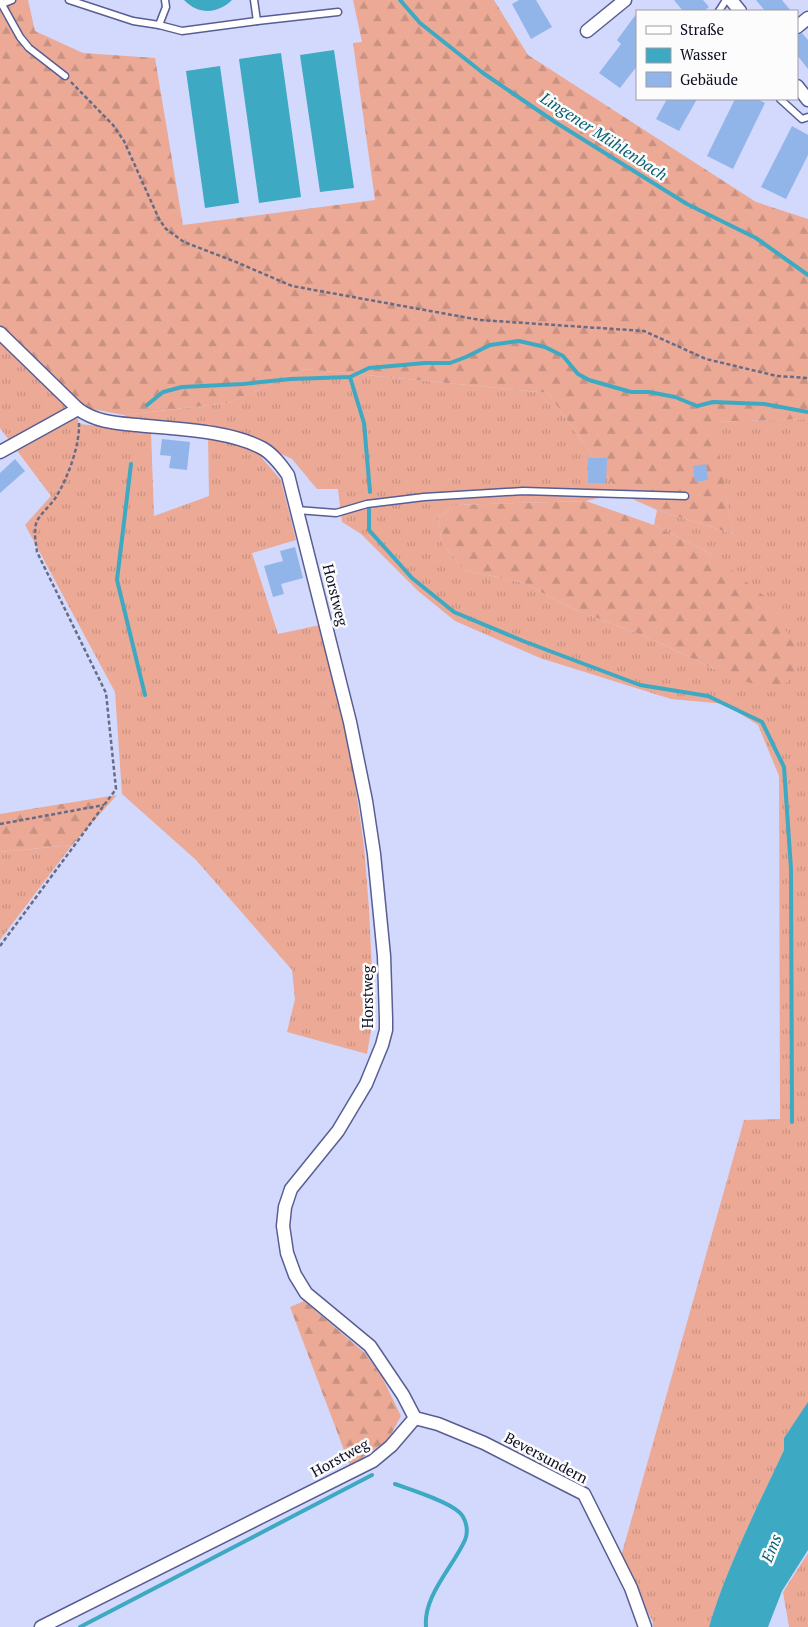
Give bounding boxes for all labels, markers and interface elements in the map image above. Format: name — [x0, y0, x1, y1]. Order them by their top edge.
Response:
legend — [636, 10, 798, 100]
text: Straße — [680, 19, 724, 39]
text: Wasser — [680, 44, 727, 64]
text: Gebäude — [680, 69, 738, 89]
water label: Lingener Mühlenbach — [535, 86, 672, 185]
street label: Horstweg — [319, 562, 354, 629]
street label: Horstweg — [357, 964, 377, 1029]
street label: Beversundern — [501, 1427, 592, 1488]
street label: Horstweg — [307, 1433, 373, 1481]
water label: Ems — [755, 1530, 787, 1566]

